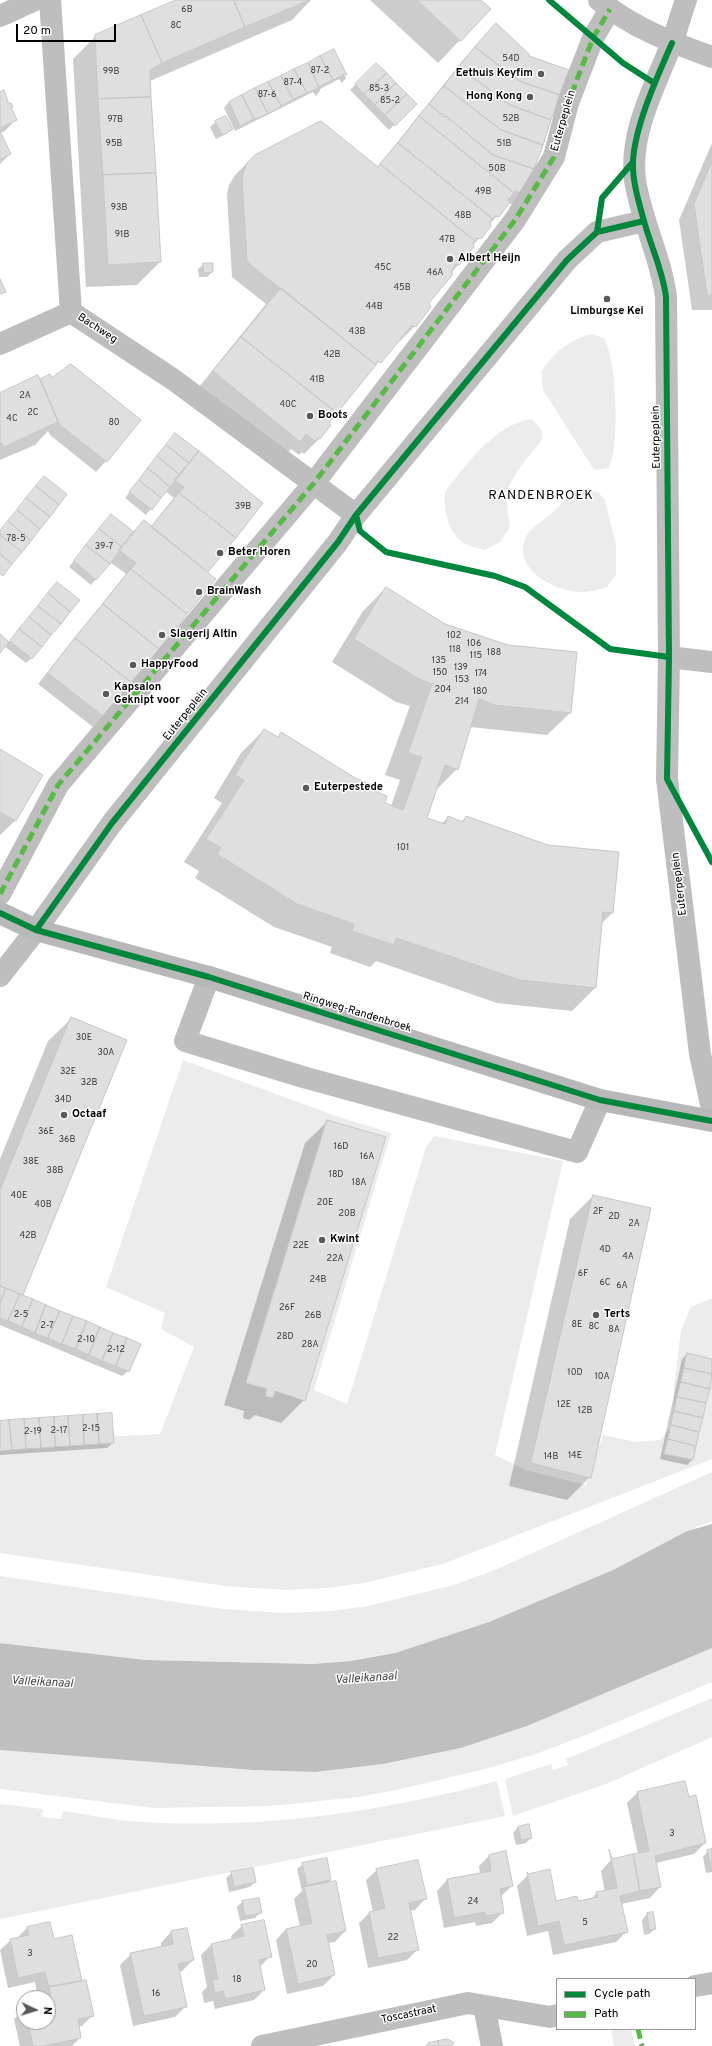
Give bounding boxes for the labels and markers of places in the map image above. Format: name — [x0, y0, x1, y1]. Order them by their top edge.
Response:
place label: Eethuis Keyfim — [456, 67, 533, 81]
marker: Eethuis Keyfim — [536, 69, 546, 79]
place label: Hong Kong — [466, 90, 522, 104]
marker: Hong Kong — [525, 92, 535, 102]
place label: Albert Heijn — [458, 252, 520, 266]
marker: Albert Heijn — [445, 254, 455, 264]
marker: Limburgse Kei — [602, 294, 612, 304]
place label: Limburgse Kei — [570, 305, 644, 319]
place label: Boots — [318, 409, 348, 423]
marker: Boots — [305, 411, 315, 421]
place label: Beter Horen — [228, 546, 291, 560]
marker: Beter Horen — [215, 548, 225, 558]
place label: BrainWash — [207, 585, 261, 599]
marker: BrainWash — [194, 587, 204, 597]
place label: Slagerij Altin — [170, 628, 237, 642]
marker: Slagerij Altin — [157, 630, 167, 640]
place label: HappyFood — [141, 658, 198, 672]
marker: HappyFood — [128, 660, 138, 670]
place label: Kapsalon Geknipt voor — [114, 681, 180, 707]
marker: Kapsalon Geknipt voor — [101, 689, 111, 699]
place label: Euterpestede — [314, 781, 383, 795]
marker: Euterpestede — [301, 783, 311, 793]
place label: Octaaf — [72, 1108, 106, 1122]
marker: Octaaf — [59, 1110, 69, 1120]
place label: Kwint — [330, 1233, 359, 1247]
marker: Kwint — [317, 1235, 327, 1245]
place label: Terts — [604, 1308, 630, 1322]
marker: Terts — [591, 1310, 601, 1320]

